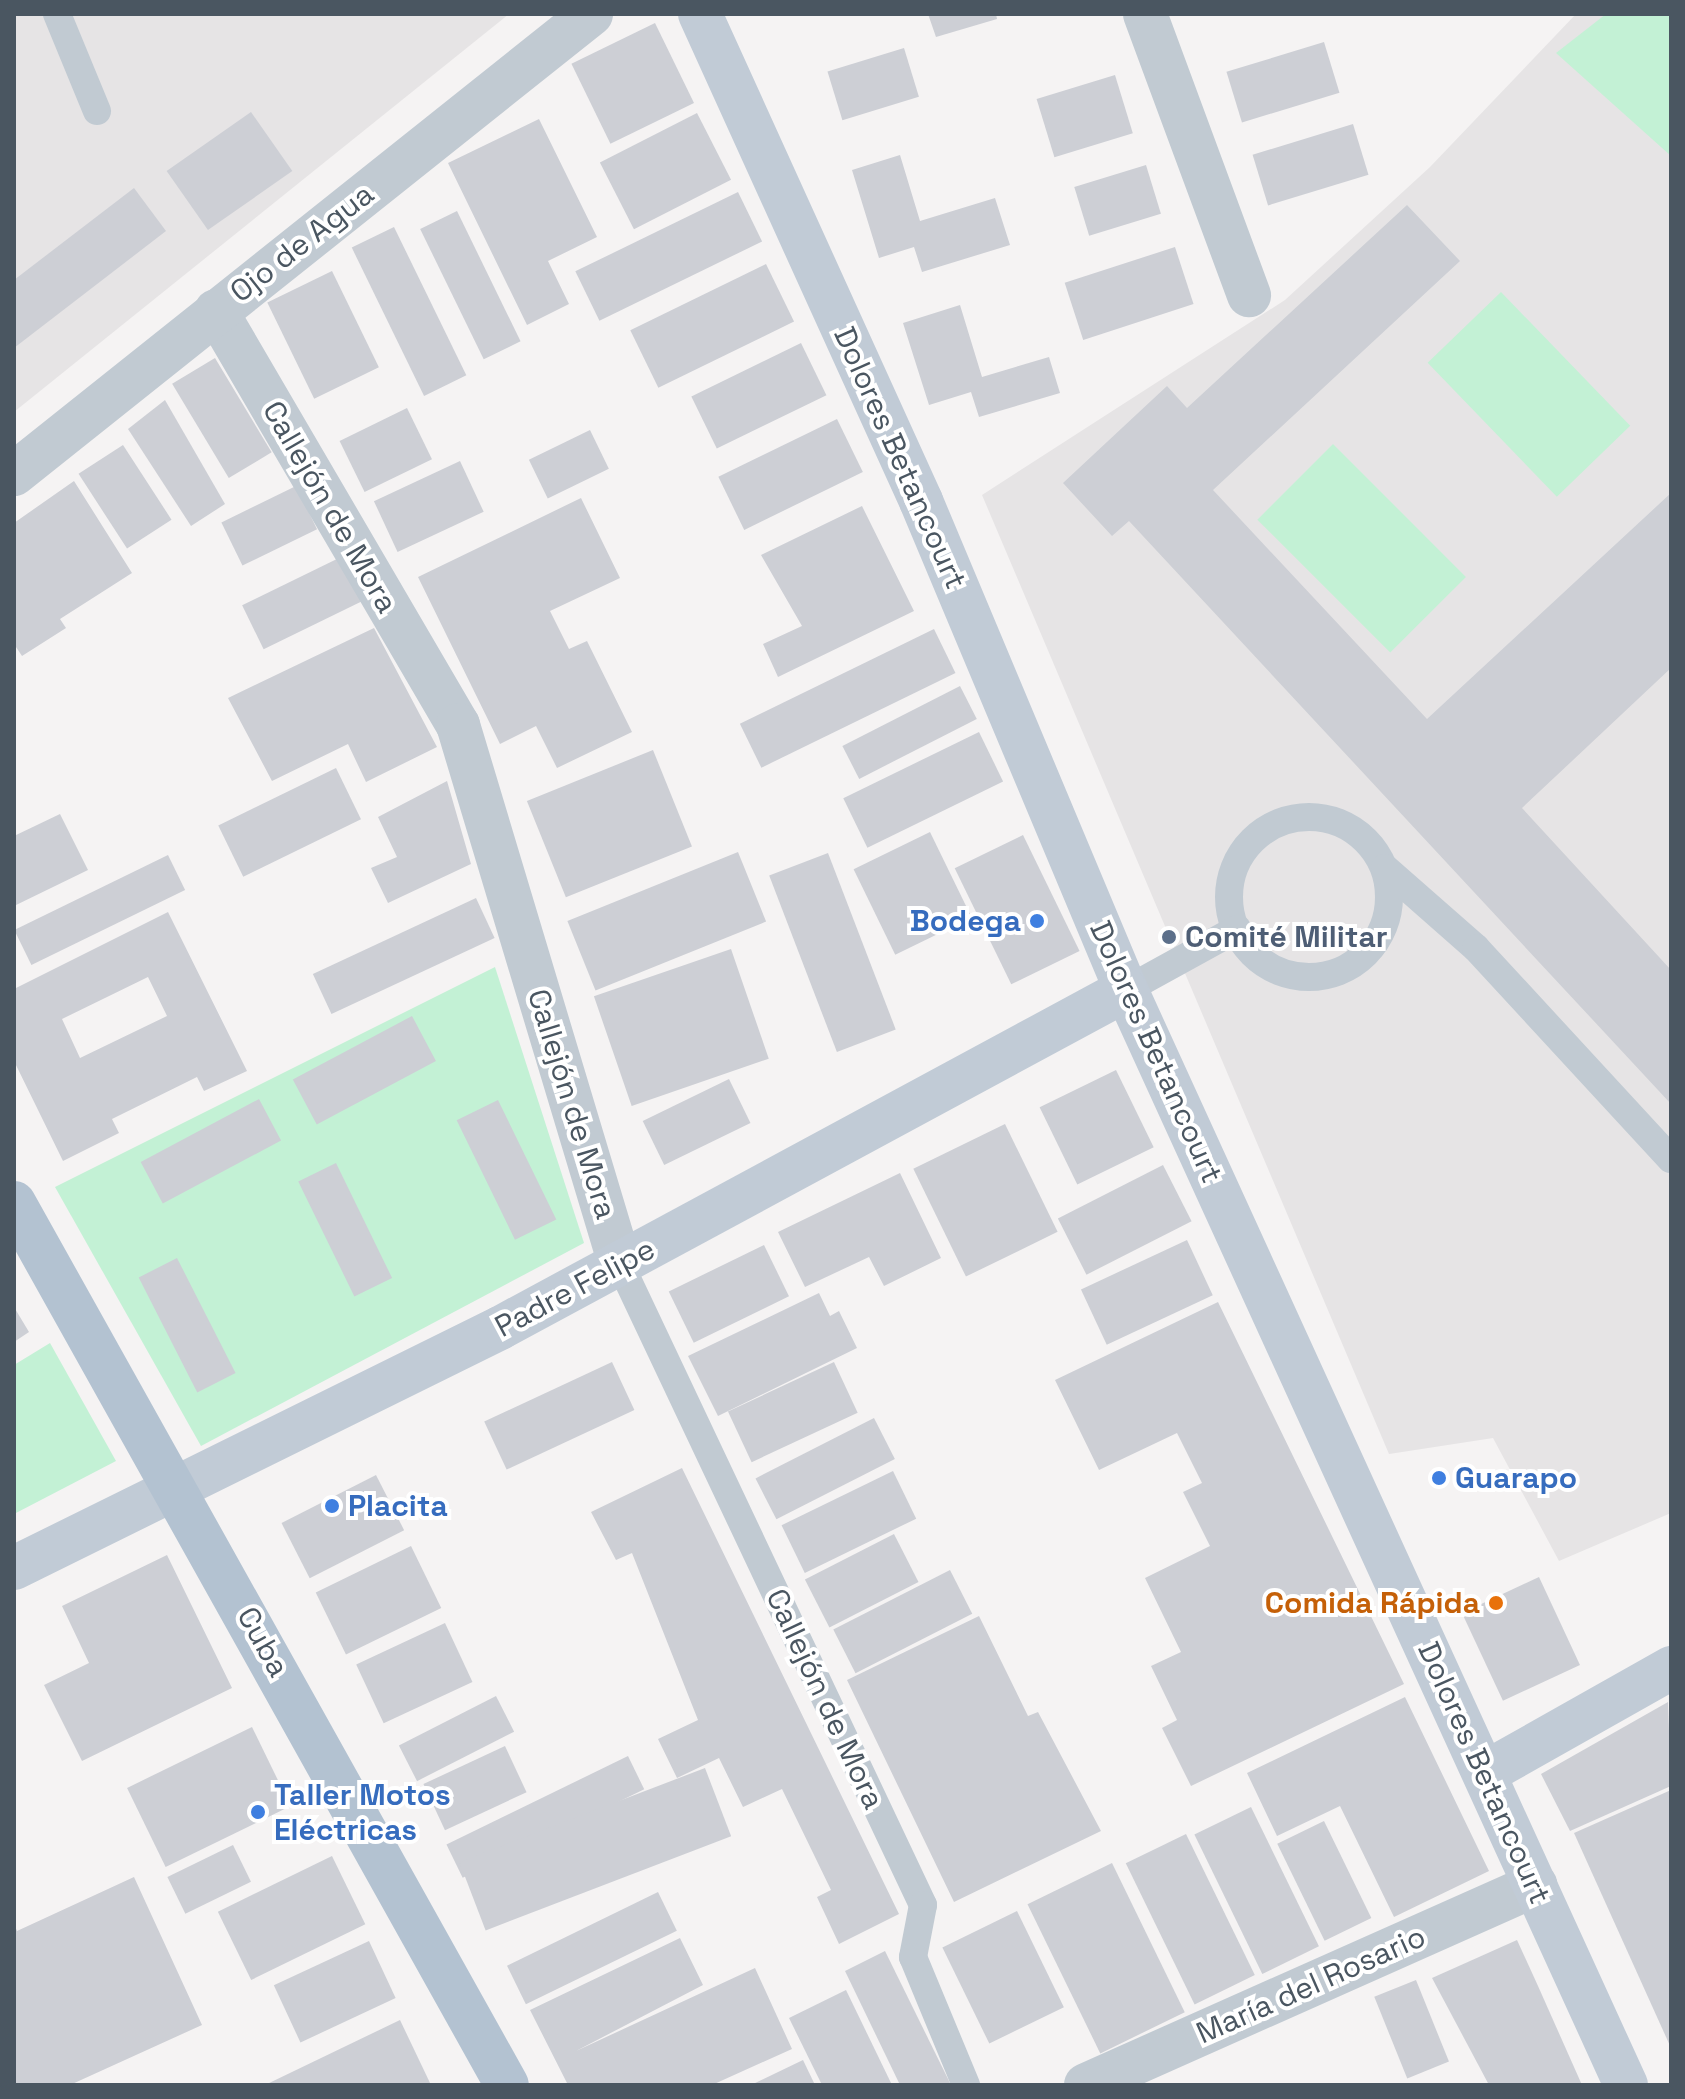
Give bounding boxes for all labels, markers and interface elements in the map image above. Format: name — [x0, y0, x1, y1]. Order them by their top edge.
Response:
street label: Ojo de Agua — [223, 176, 381, 310]
street label: Dolores Betancourt — [826, 322, 974, 594]
street label: Callejón de Mora — [255, 395, 405, 619]
place label: Bodega — [910, 903, 1021, 939]
marker: Bodega — [1028, 912, 1046, 930]
street label: Dolores Betancourt — [1082, 916, 1230, 1188]
place label: Comité Militar — [1185, 919, 1388, 955]
marker: Comité Militar — [1160, 928, 1178, 946]
street label: Callejón de Mora — [520, 985, 624, 1223]
street label: Padre Felipe — [489, 1231, 661, 1345]
place label: Guarapo — [1455, 1460, 1577, 1496]
marker: Guarapo — [1430, 1469, 1448, 1487]
place label: Placita — [348, 1488, 448, 1524]
marker: Placita — [323, 1497, 341, 1515]
street label: Callejón de Mora — [758, 1583, 892, 1815]
place label: Comida Rápida — [1265, 1585, 1480, 1621]
marker: Comida Rápida — [1487, 1594, 1505, 1612]
street label: Cuba — [229, 1601, 297, 1683]
street label: Dolores Betancourt — [1410, 1637, 1558, 1909]
place label: Taller Motos Eléctricas — [274, 1777, 451, 1848]
marker: Taller Motos Eléctricas — [249, 1803, 267, 1821]
street label: María del Rosario — [1191, 1918, 1431, 2052]

